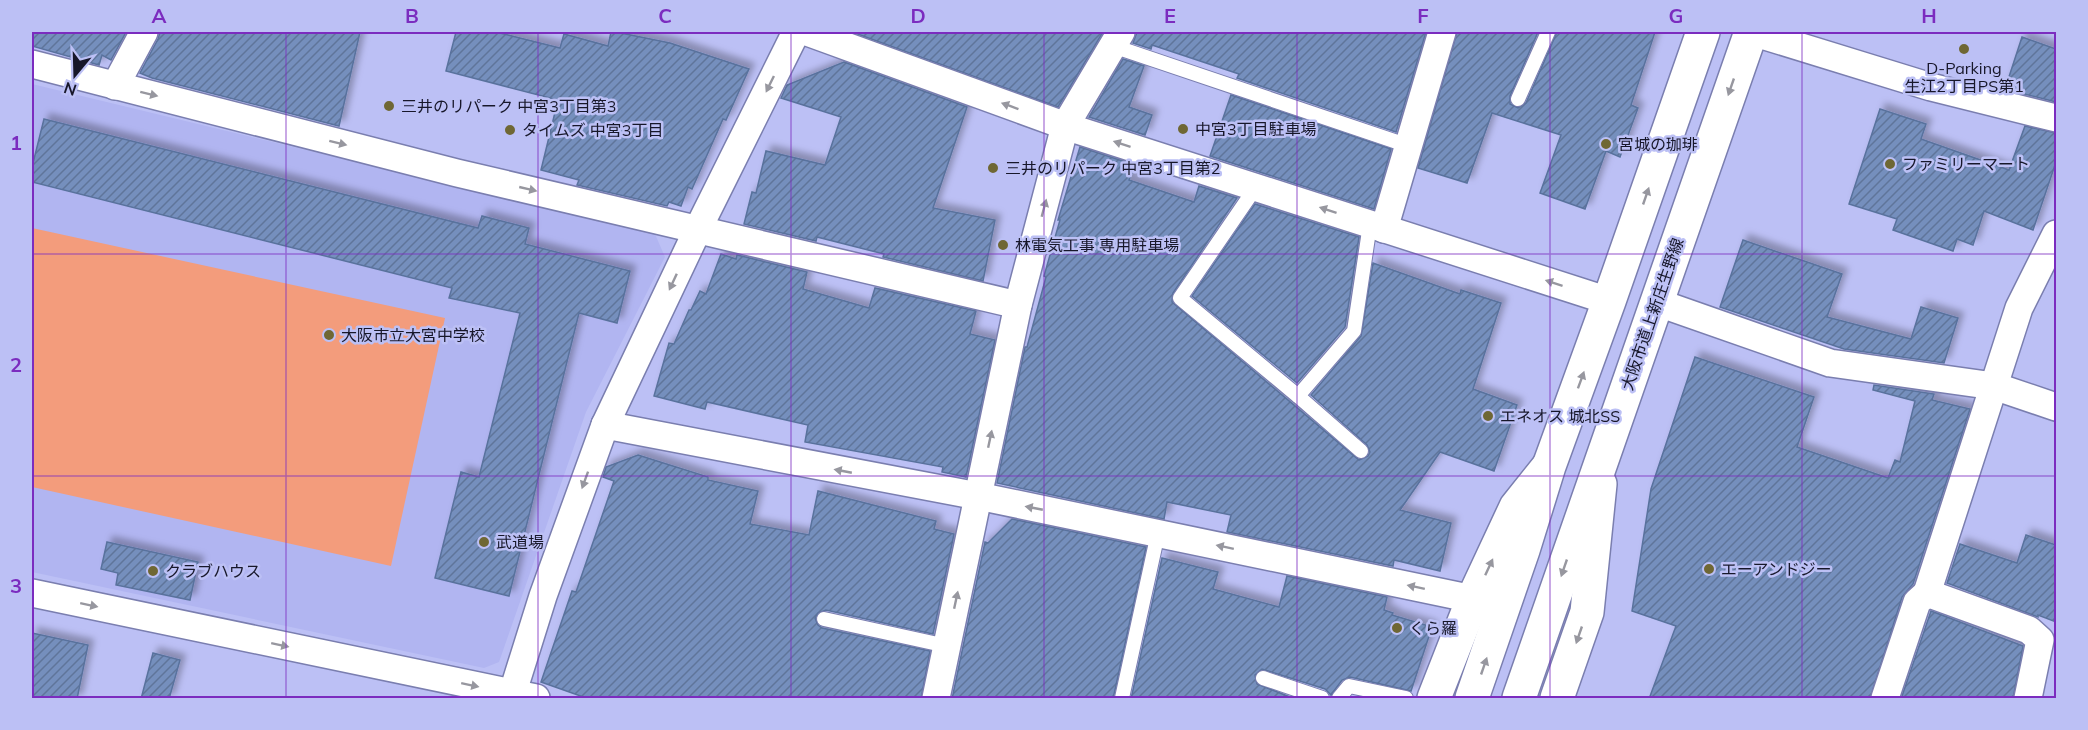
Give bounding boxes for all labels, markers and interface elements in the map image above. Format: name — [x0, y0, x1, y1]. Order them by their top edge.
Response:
text: A — [152, 3, 167, 28]
text: B — [405, 3, 419, 28]
text: C — [658, 3, 672, 28]
text: D — [910, 3, 926, 28]
text: E — [1164, 3, 1176, 28]
text: F — [1417, 3, 1429, 28]
text: G — [1669, 3, 1683, 28]
text: H — [1921, 3, 1937, 28]
marker: D-Parking 生江2丁目PS第1 — [1957, 42, 1971, 56]
north arrow — [45, 45, 105, 105]
place label: D-Parking 生江2丁目PS第1 — [1904, 58, 2024, 96]
one-way arrow — [765, 75, 774, 92]
text: N — [61, 78, 79, 101]
one-way arrow — [1726, 78, 1736, 96]
one-way arrow — [140, 90, 158, 100]
place label: 三井のリパーク 中宮3丁目第3 — [401, 96, 616, 116]
marker: 三井のリパーク 中宮3丁目第3 — [382, 99, 396, 113]
one-way arrow — [1001, 100, 1019, 110]
place label: 中宮3丁目駐車場 — [1195, 119, 1317, 139]
place label: タイムズ 中宮3丁目 — [522, 120, 663, 140]
marker: 中宮3丁目駐車場 — [1176, 122, 1190, 136]
marker: タイムズ 中宮3丁目 — [503, 123, 517, 137]
text: 1 — [10, 130, 22, 155]
place label: 宮城の珈琲 — [1618, 134, 1698, 154]
marker: 宮城の珈琲 — [1599, 137, 1613, 151]
one-way arrow — [329, 138, 347, 148]
one-way arrow — [1113, 139, 1131, 148]
place label: ファミリーマート — [1902, 154, 2030, 174]
marker: ファミリーマート — [1883, 157, 1897, 171]
place label: 三井のリパーク 中宮3丁目第2 — [1005, 158, 1220, 178]
marker: 三井のリパーク 中宮3丁目第2 — [986, 161, 1000, 175]
one-way arrow — [518, 185, 537, 195]
one-way arrow — [1641, 187, 1651, 205]
one-way arrow — [1039, 199, 1049, 217]
one-way arrow — [1319, 205, 1337, 215]
place label: 林電気工事 専用駐車場 — [1015, 235, 1179, 255]
street label: 大阪市道上新庄生野線 — [1616, 235, 1688, 393]
marker: 林電気工事 専用駐車場 — [996, 238, 1010, 252]
one-way arrow — [668, 273, 677, 290]
one-way arrow — [1545, 278, 1563, 288]
place label: 大阪市立大宮中学校 — [341, 325, 485, 345]
marker: 大阪市立大宮中学校 — [322, 328, 336, 342]
text: 2 — [10, 352, 22, 377]
one-way arrow — [1576, 371, 1586, 389]
place label: エネオス 城北SS — [1500, 406, 1620, 426]
marker: エネオス 城北SS — [1481, 409, 1495, 423]
one-way arrow — [986, 429, 995, 448]
one-way arrow — [833, 466, 852, 475]
one-way arrow — [580, 472, 590, 490]
one-way arrow — [1025, 503, 1044, 512]
place label: 武道場 — [496, 532, 544, 552]
marker: 武道場 — [477, 535, 491, 549]
one-way arrow — [1216, 542, 1235, 551]
one-way arrow — [1484, 558, 1493, 575]
place label: エーアンドジー — [1721, 559, 1832, 579]
one-way arrow — [1559, 560, 1568, 578]
place label: クラブハウス — [165, 561, 261, 581]
marker: エーアンドジー — [1702, 562, 1716, 576]
marker: クラブハウス — [146, 564, 160, 578]
text: 3 — [10, 573, 22, 598]
one-way arrow — [1406, 582, 1425, 591]
one-way arrow — [952, 590, 961, 609]
one-way arrow — [79, 600, 98, 610]
place label: くら羅 — [1409, 618, 1457, 638]
marker: くら羅 — [1390, 621, 1404, 635]
one-way arrow — [1573, 626, 1583, 644]
one-way arrow — [270, 640, 289, 650]
one-way arrow — [1479, 657, 1489, 675]
one-way arrow — [461, 681, 480, 690]

